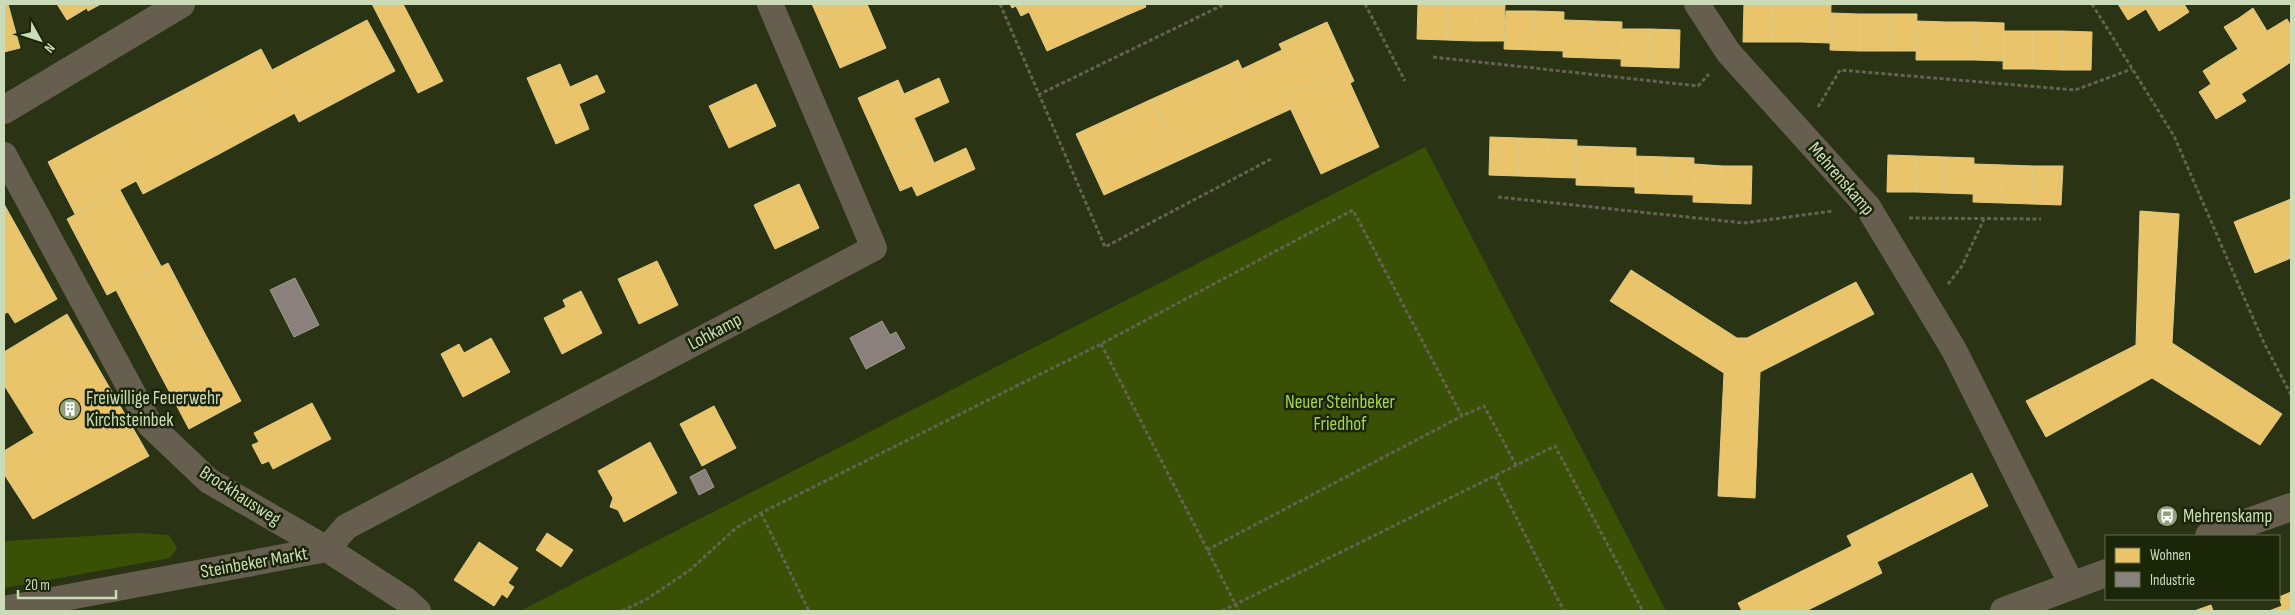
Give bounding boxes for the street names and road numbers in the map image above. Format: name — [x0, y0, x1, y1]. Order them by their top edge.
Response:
street label: Mehrenskamp — [1803, 138, 1879, 220]
street label: Lohkamp — [684, 308, 746, 356]
street label: Brockhausweg — [195, 461, 285, 531]
street label: Steinbeker Markt — [198, 542, 310, 584]

